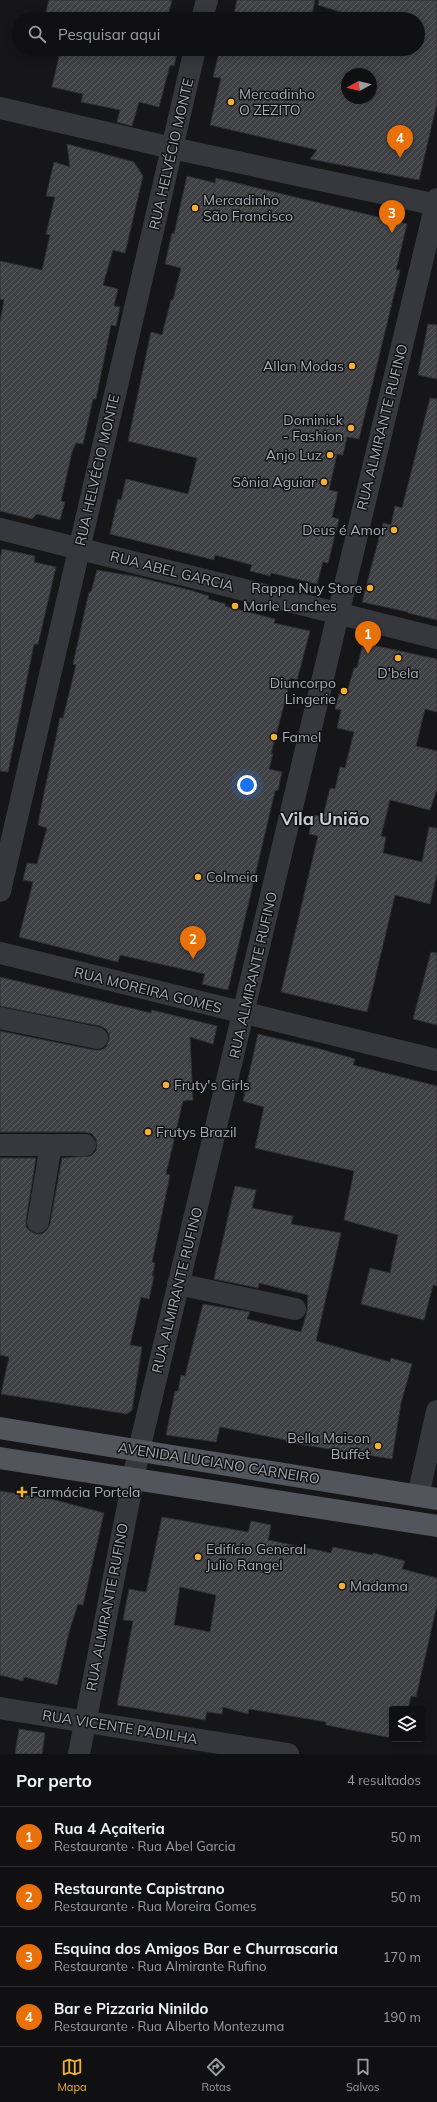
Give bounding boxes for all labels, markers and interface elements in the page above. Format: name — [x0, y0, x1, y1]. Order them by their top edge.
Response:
search box — [12, 12, 425, 56]
icon: search — [26, 23, 48, 45]
text: Pesquisar aqui — [58, 25, 160, 44]
north arrow — [341, 68, 377, 104]
street label: RUA HELVÉCIO MONTE — [145, 77, 197, 231]
place label: Mercadinho O ZEZITO — [239, 85, 315, 119]
marker: Mercadinho O ZEZITO — [226, 97, 236, 107]
pin: 4 — [387, 125, 413, 158]
place label: Mercadinho São Francisco — [203, 191, 293, 225]
pin: 3 — [379, 200, 405, 233]
marker: Mercadinho São Francisco — [190, 203, 200, 213]
street label: RUA ALMIRANTE RUFINO — [353, 342, 411, 512]
place label: Allan Modas — [263, 357, 344, 375]
marker: Allan Modas — [347, 361, 357, 371]
street label: RUA HELVÉCIO MONTE — [71, 393, 123, 547]
place label: Dominick - Fashion — [283, 411, 344, 445]
marker: Dominick - Fashion — [346, 423, 356, 433]
place label: Anjo Luz — [266, 446, 322, 464]
marker: Anjo Luz — [325, 450, 335, 460]
place label: Sônia Aguiar — [232, 473, 317, 491]
marker: Sônia Aguiar — [319, 477, 329, 487]
place label: Deus é Amor — [302, 521, 387, 539]
marker: Deus é Amor — [389, 525, 399, 535]
street label: RUA ABEL GARCIA — [108, 547, 236, 595]
place label: Rappa Nuy Store — [251, 579, 362, 597]
marker: Rappa Nuy Store — [365, 583, 375, 593]
place label: Marle Lanches — [243, 597, 337, 615]
marker: Marle Lanches — [230, 601, 240, 611]
pin: 1 — [355, 621, 381, 654]
marker: D'bela — [393, 653, 403, 663]
place label: D'bela — [377, 664, 419, 682]
place label: Diuncorpo Lingerie — [270, 674, 336, 708]
marker: Diuncorpo Lingerie — [339, 686, 349, 696]
place label: Famel — [282, 728, 321, 746]
marker: Famel — [269, 732, 279, 742]
your location — [237, 775, 257, 795]
district label: Vila União — [279, 807, 370, 830]
place label: Colmeia — [206, 868, 258, 886]
marker: Colmeia — [193, 872, 203, 882]
street label: RUA ALMIRANTE RUFINO — [225, 890, 281, 1060]
pin: 2 — [180, 926, 206, 959]
street label: RUA MOREIRA GOMES — [72, 963, 224, 1017]
place label: Fruty's Girls — [174, 1076, 250, 1094]
marker: Fruty's Girls — [161, 1080, 171, 1090]
place label: Frutys Brazil — [156, 1123, 237, 1141]
marker: Frutys Brazil — [143, 1127, 153, 1137]
street label: RUA ALMIRANTE RUFINO — [148, 1205, 206, 1375]
place label: Bella Maison Buffet — [287, 1429, 370, 1463]
street label: AVENIDA LUCIANO CARNEIRO — [117, 1438, 321, 1488]
marker: Bella Maison Buffet — [373, 1441, 383, 1451]
place label: Farmácia Portela — [30, 1483, 141, 1501]
marker: Farmácia Portela — [17, 1487, 27, 1497]
street label: RUA ALMIRANTE RUFINO — [82, 1522, 132, 1692]
place label: Edifício General Julio Rangel — [206, 1540, 306, 1574]
marker: Edifício General Julio Rangel — [193, 1552, 203, 1562]
place label: Madama — [350, 1577, 408, 1595]
marker: Madama — [337, 1581, 347, 1591]
street label: RUA VICENTE PADILHA — [41, 1706, 200, 1748]
map controls — [389, 1706, 425, 1742]
button: layers — [389, 1706, 425, 1742]
text: Por perto — [16, 1770, 92, 1791]
text: 4 resultados — [347, 1772, 421, 1788]
text: Rua 4 Açaiteria — [54, 1819, 165, 1838]
text: 1 — [25, 1829, 33, 1845]
text: 50 m — [391, 1829, 421, 1845]
text: Restaurante · Rua Abel Garcia — [54, 1838, 235, 1854]
text: Restaurante Capistrano — [54, 1879, 225, 1898]
text: 2 — [25, 1889, 33, 1905]
text: 50 m — [391, 1889, 421, 1905]
text: Restaurante · Rua Moreira Gomes — [54, 1898, 256, 1914]
text: Esquina dos Amigos Bar e Churrascaria — [54, 1939, 338, 1958]
text: 3 — [25, 1949, 33, 1965]
text: 170 m — [383, 1949, 421, 1965]
text: Restaurante · Rua Almirante Rufino — [54, 1958, 266, 1974]
text: Bar e Pizzaria Ninildo — [54, 1999, 208, 2018]
text: 4 — [25, 2009, 33, 2025]
text: 190 m — [383, 2009, 421, 2025]
text: Restaurante · Rua Alberto Montezuma — [54, 2018, 284, 2034]
tab: Mapa — [57, 2056, 87, 2094]
tab: Rotas — [202, 2056, 231, 2094]
tab: Salvos — [346, 2056, 380, 2094]

